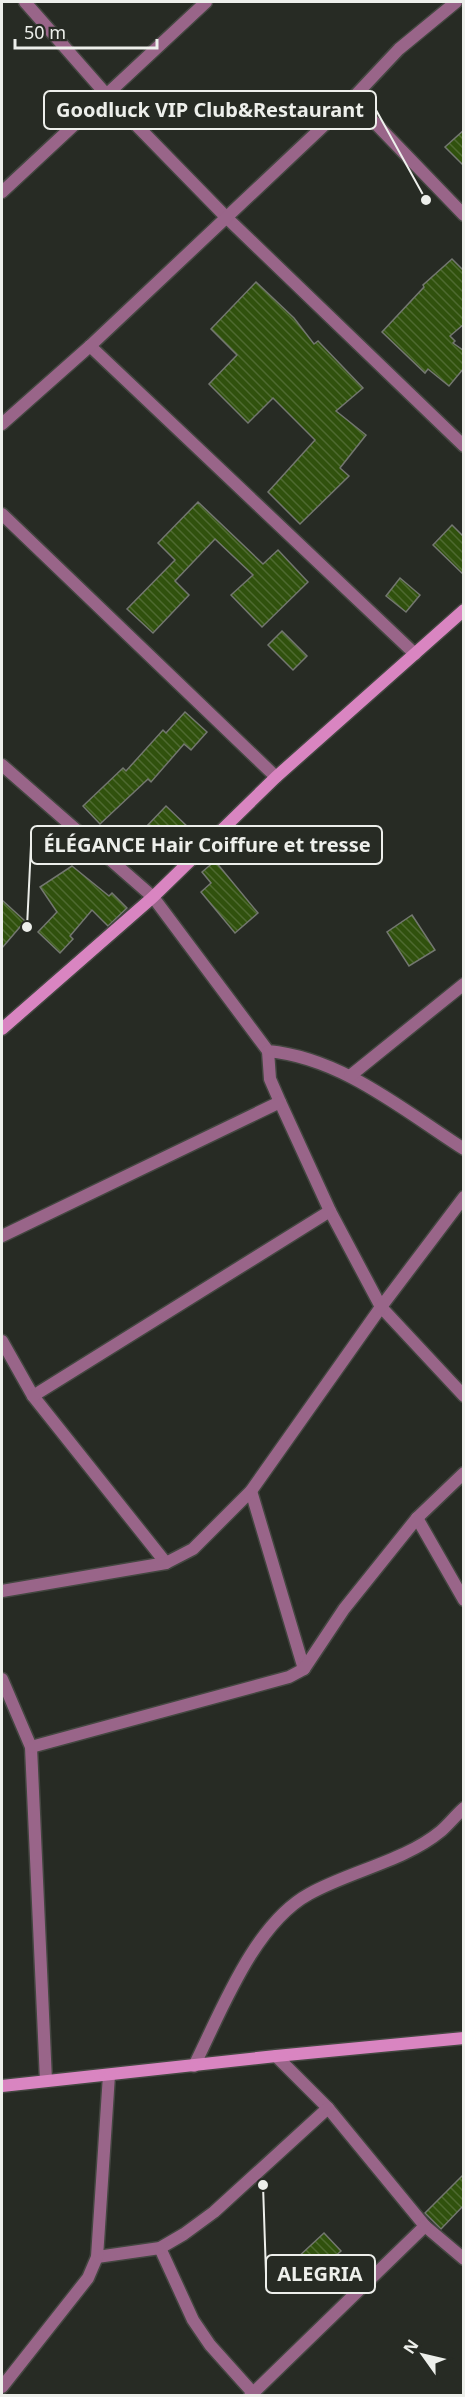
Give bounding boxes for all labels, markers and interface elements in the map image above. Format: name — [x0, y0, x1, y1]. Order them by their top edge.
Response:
scale bar — [15, 12, 158, 50]
text: 50 m — [24, 20, 66, 44]
callout: Goodluck VIP Club&Restaurant — [44, 91, 376, 129]
text: Goodluck VIP Club&Restaurant — [56, 96, 364, 123]
callout: ÉLÉGANCE Hair Coiffure et tresse — [31, 826, 382, 864]
text: ÉLÉGANCE Hair Coiffure et tresse — [43, 831, 371, 858]
callout: ALEGRIA — [266, 2255, 375, 2293]
text: ALEGRIA — [277, 2260, 363, 2287]
north arrow — [393, 2325, 453, 2385]
text: N — [398, 2335, 423, 2358]

